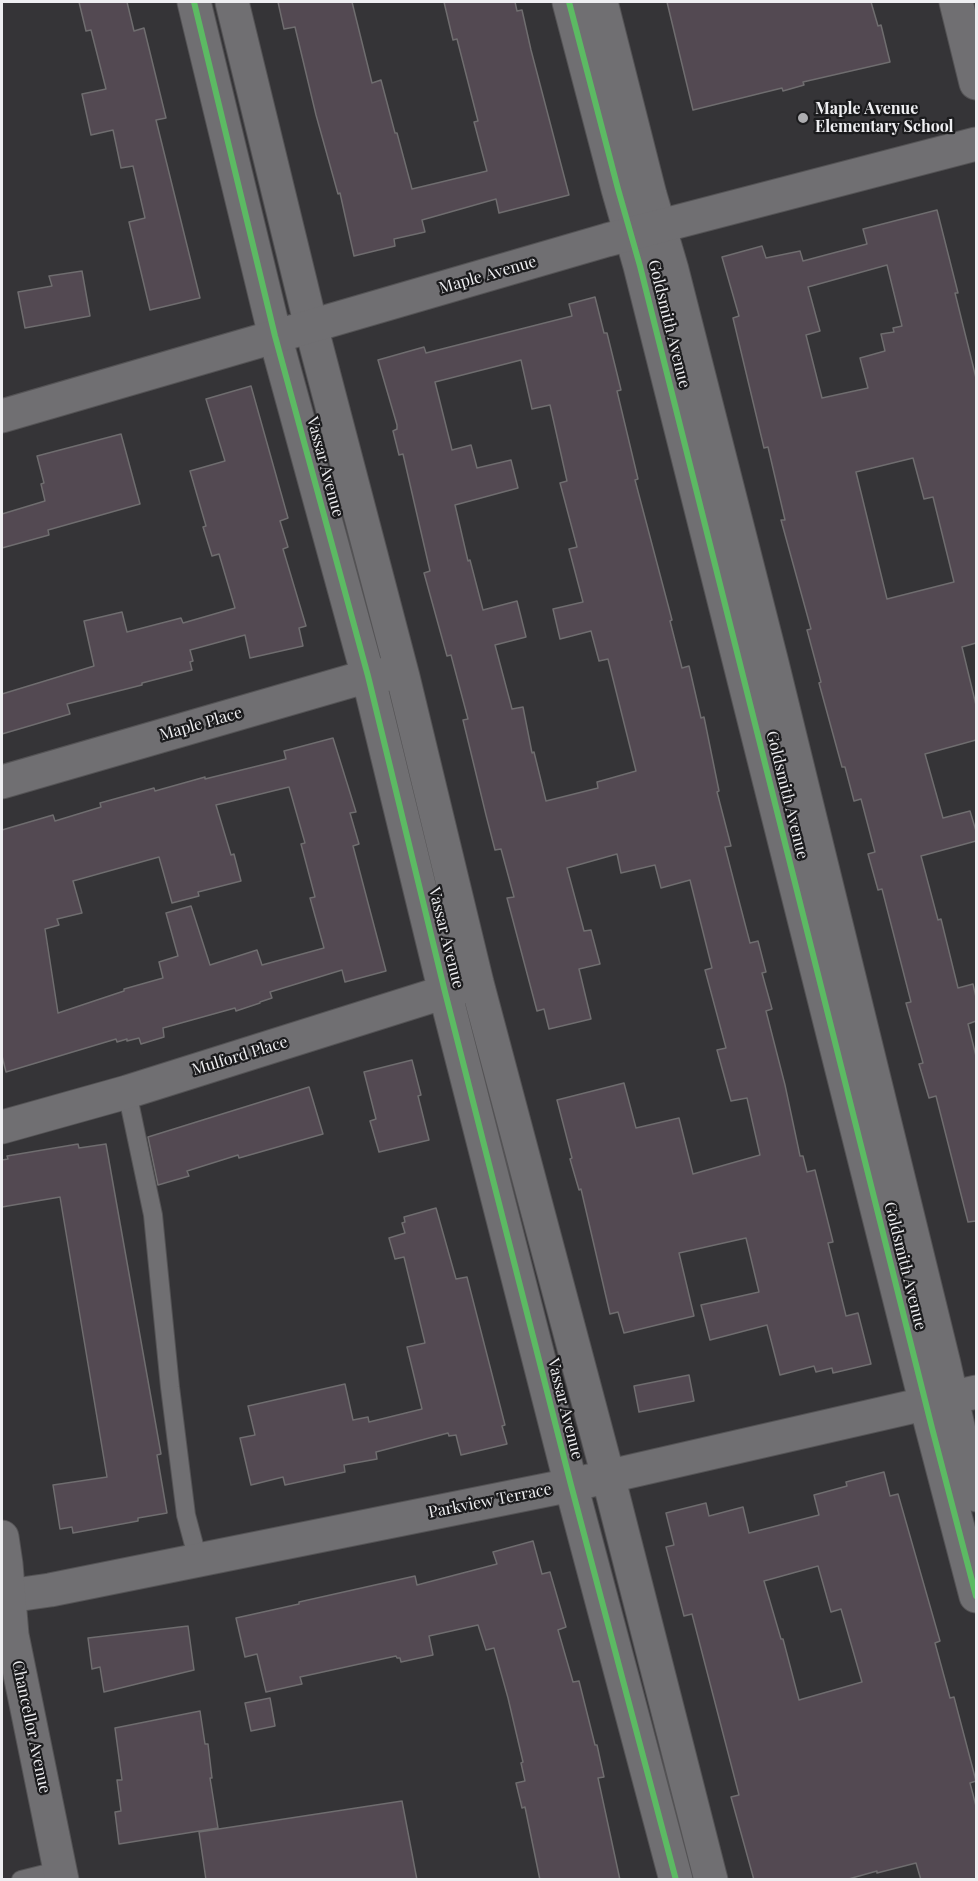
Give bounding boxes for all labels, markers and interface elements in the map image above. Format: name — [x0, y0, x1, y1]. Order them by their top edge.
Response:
place label: Maple Avenue Elementary School — [815, 99, 954, 137]
marker: Maple Avenue Elementary School — [796, 111, 810, 125]
street label: Maple Avenue — [437, 252, 539, 298]
street label: Goldsmith Avenue — [644, 258, 694, 390]
street label: Vassar Avenue — [302, 415, 348, 519]
street label: Maple Place — [157, 703, 245, 745]
street label: Goldsmith Avenue — [762, 729, 812, 861]
street label: Vassar Avenue — [424, 886, 468, 990]
street label: Mulford Place — [190, 1032, 290, 1080]
street label: Goldsmith Avenue — [880, 1200, 930, 1332]
street label: Vassar Avenue — [543, 1357, 587, 1461]
street label: Parkview Terrace — [427, 1480, 553, 1522]
street label: Chancellor Avenue — [8, 1659, 54, 1795]

